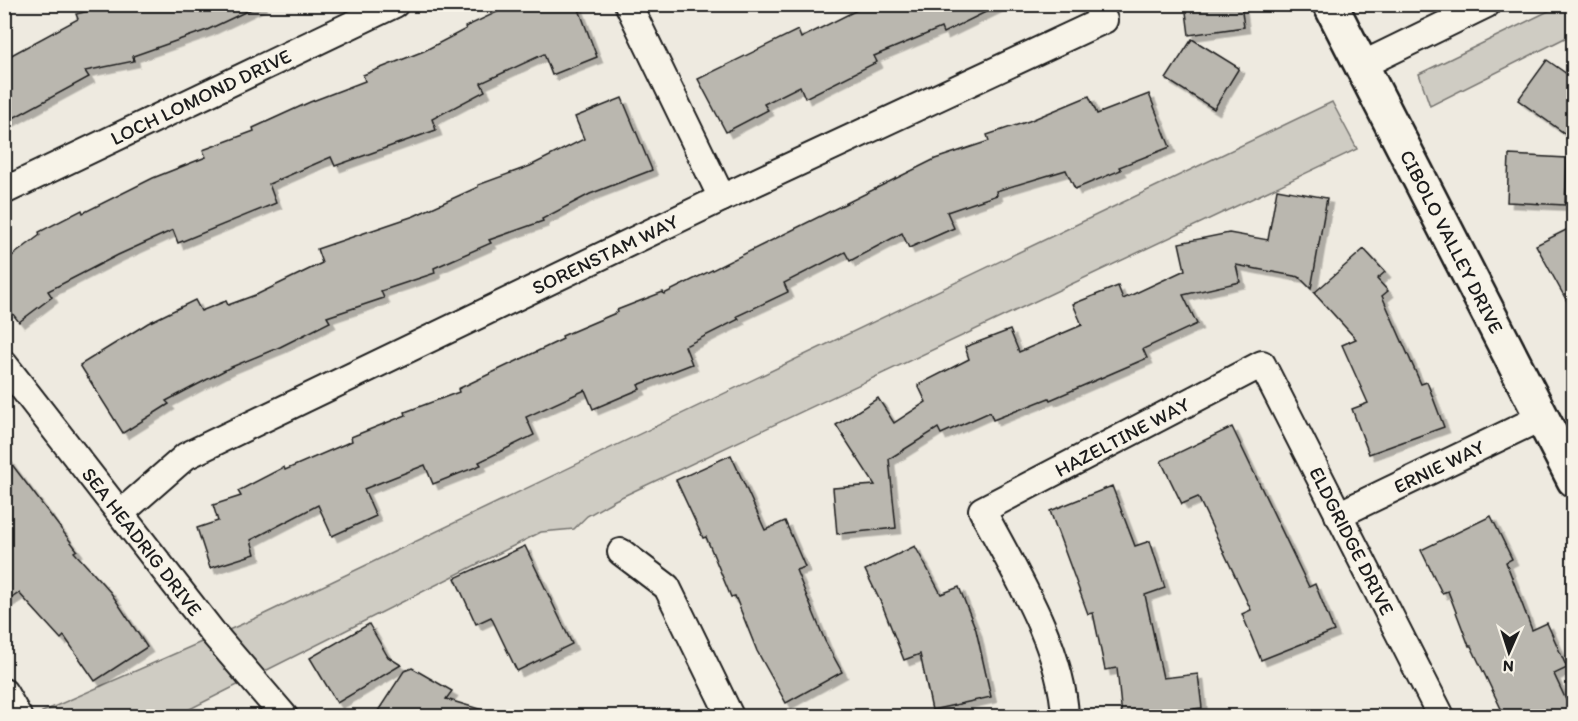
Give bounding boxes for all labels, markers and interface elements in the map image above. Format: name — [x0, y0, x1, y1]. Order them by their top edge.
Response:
street label: LOCH LOMOND DRIVE — [106, 44, 295, 150]
street label: CIBOLO VALLEY DRIVE — [1395, 146, 1509, 337]
street label: SORENSTAM WAY — [528, 209, 683, 300]
street label: HAZELTINE WAY — [1051, 392, 1194, 482]
street label: ERNIE WAY — [1390, 434, 1489, 498]
street label: SEA HEADRIG DRIVE — [77, 463, 207, 621]
street label: ELDGRIDGE DRIVE — [1304, 463, 1400, 619]
north arrow — [1479, 622, 1539, 682]
text: N — [1502, 657, 1514, 676]

